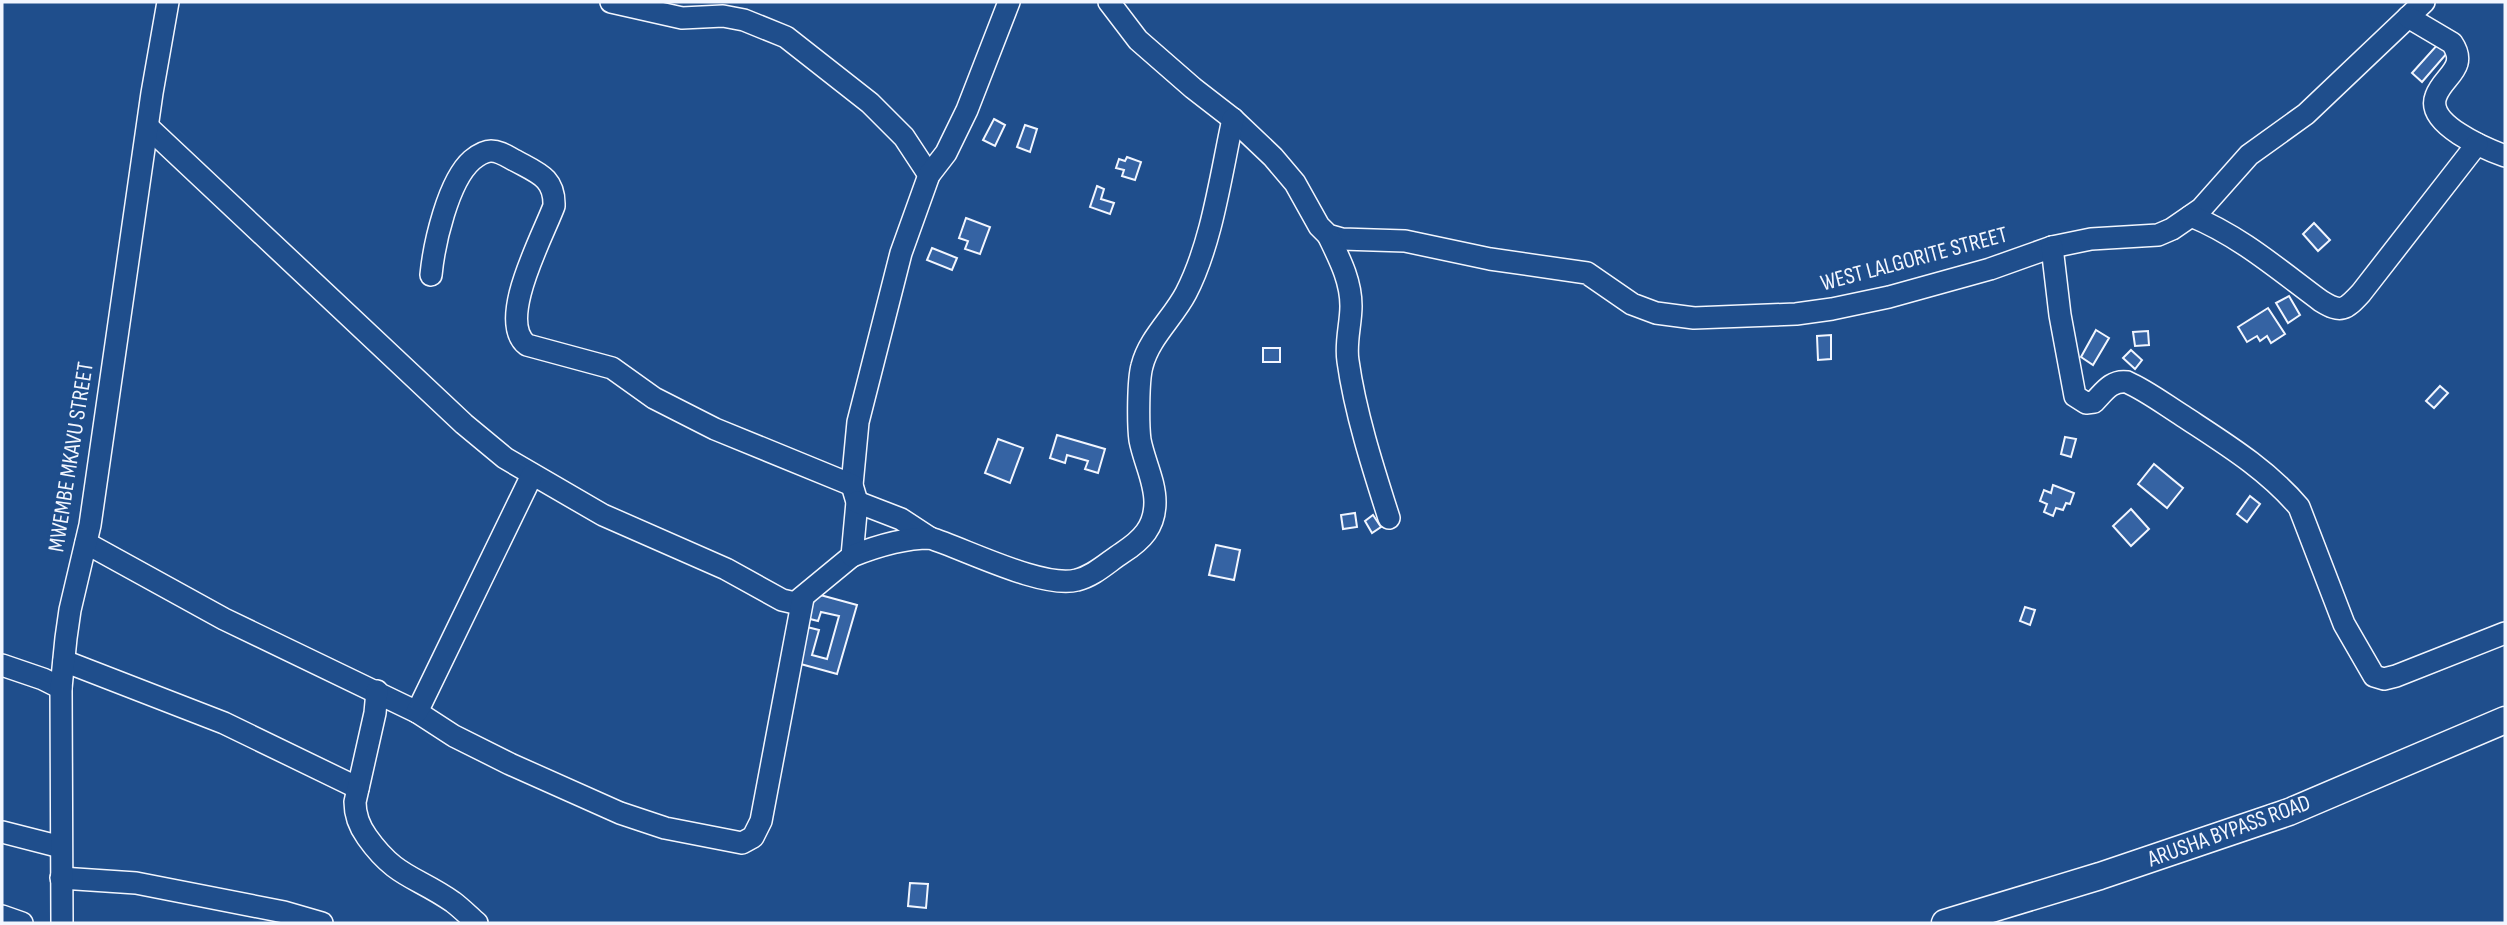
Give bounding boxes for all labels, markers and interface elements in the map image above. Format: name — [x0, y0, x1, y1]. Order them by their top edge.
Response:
street label: WEST LALGORITE STREET — [1817, 221, 2011, 297]
street label: MWEMBE MKAVU STREET — [42, 360, 100, 554]
street label: ARUSHA BYPASS ROAD — [2143, 789, 2314, 874]

